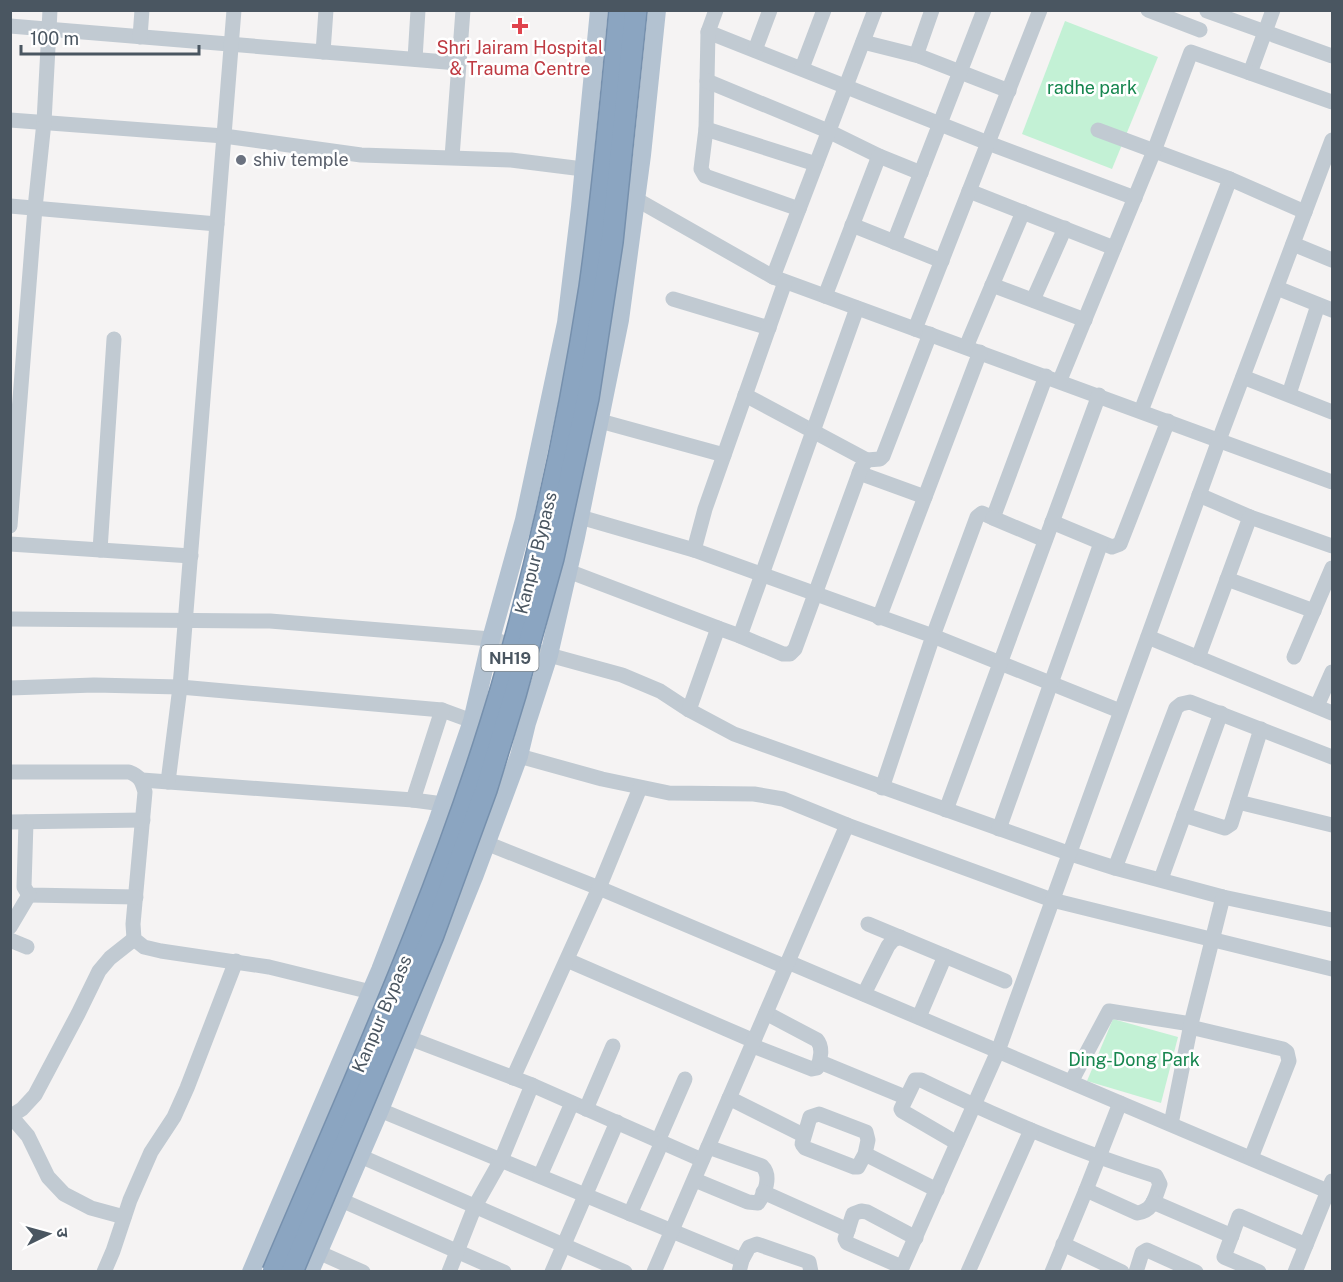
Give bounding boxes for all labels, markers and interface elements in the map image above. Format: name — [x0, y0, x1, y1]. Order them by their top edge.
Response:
marker: Shri Jairam Hospital & Trauma Centre — [511, 17, 529, 35]
scale bar — [21, 18, 200, 56]
text: 100 m — [30, 28, 79, 49]
place label: Shri Jairam Hospital & Trauma Centre — [437, 37, 603, 79]
park label: radhe park — [1047, 77, 1137, 98]
place label: shiv temple — [253, 149, 349, 170]
marker: shiv temple — [234, 153, 248, 167]
street label: Kanpur Bypass — [510, 489, 561, 616]
road number: NH19 — [482, 645, 538, 671]
street label: Kanpur Bypass — [347, 952, 416, 1076]
park label: Ding-Dong Park — [1068, 1049, 1200, 1070]
north arrow — [18, 1204, 78, 1264]
text: उ — [53, 1227, 72, 1239]

